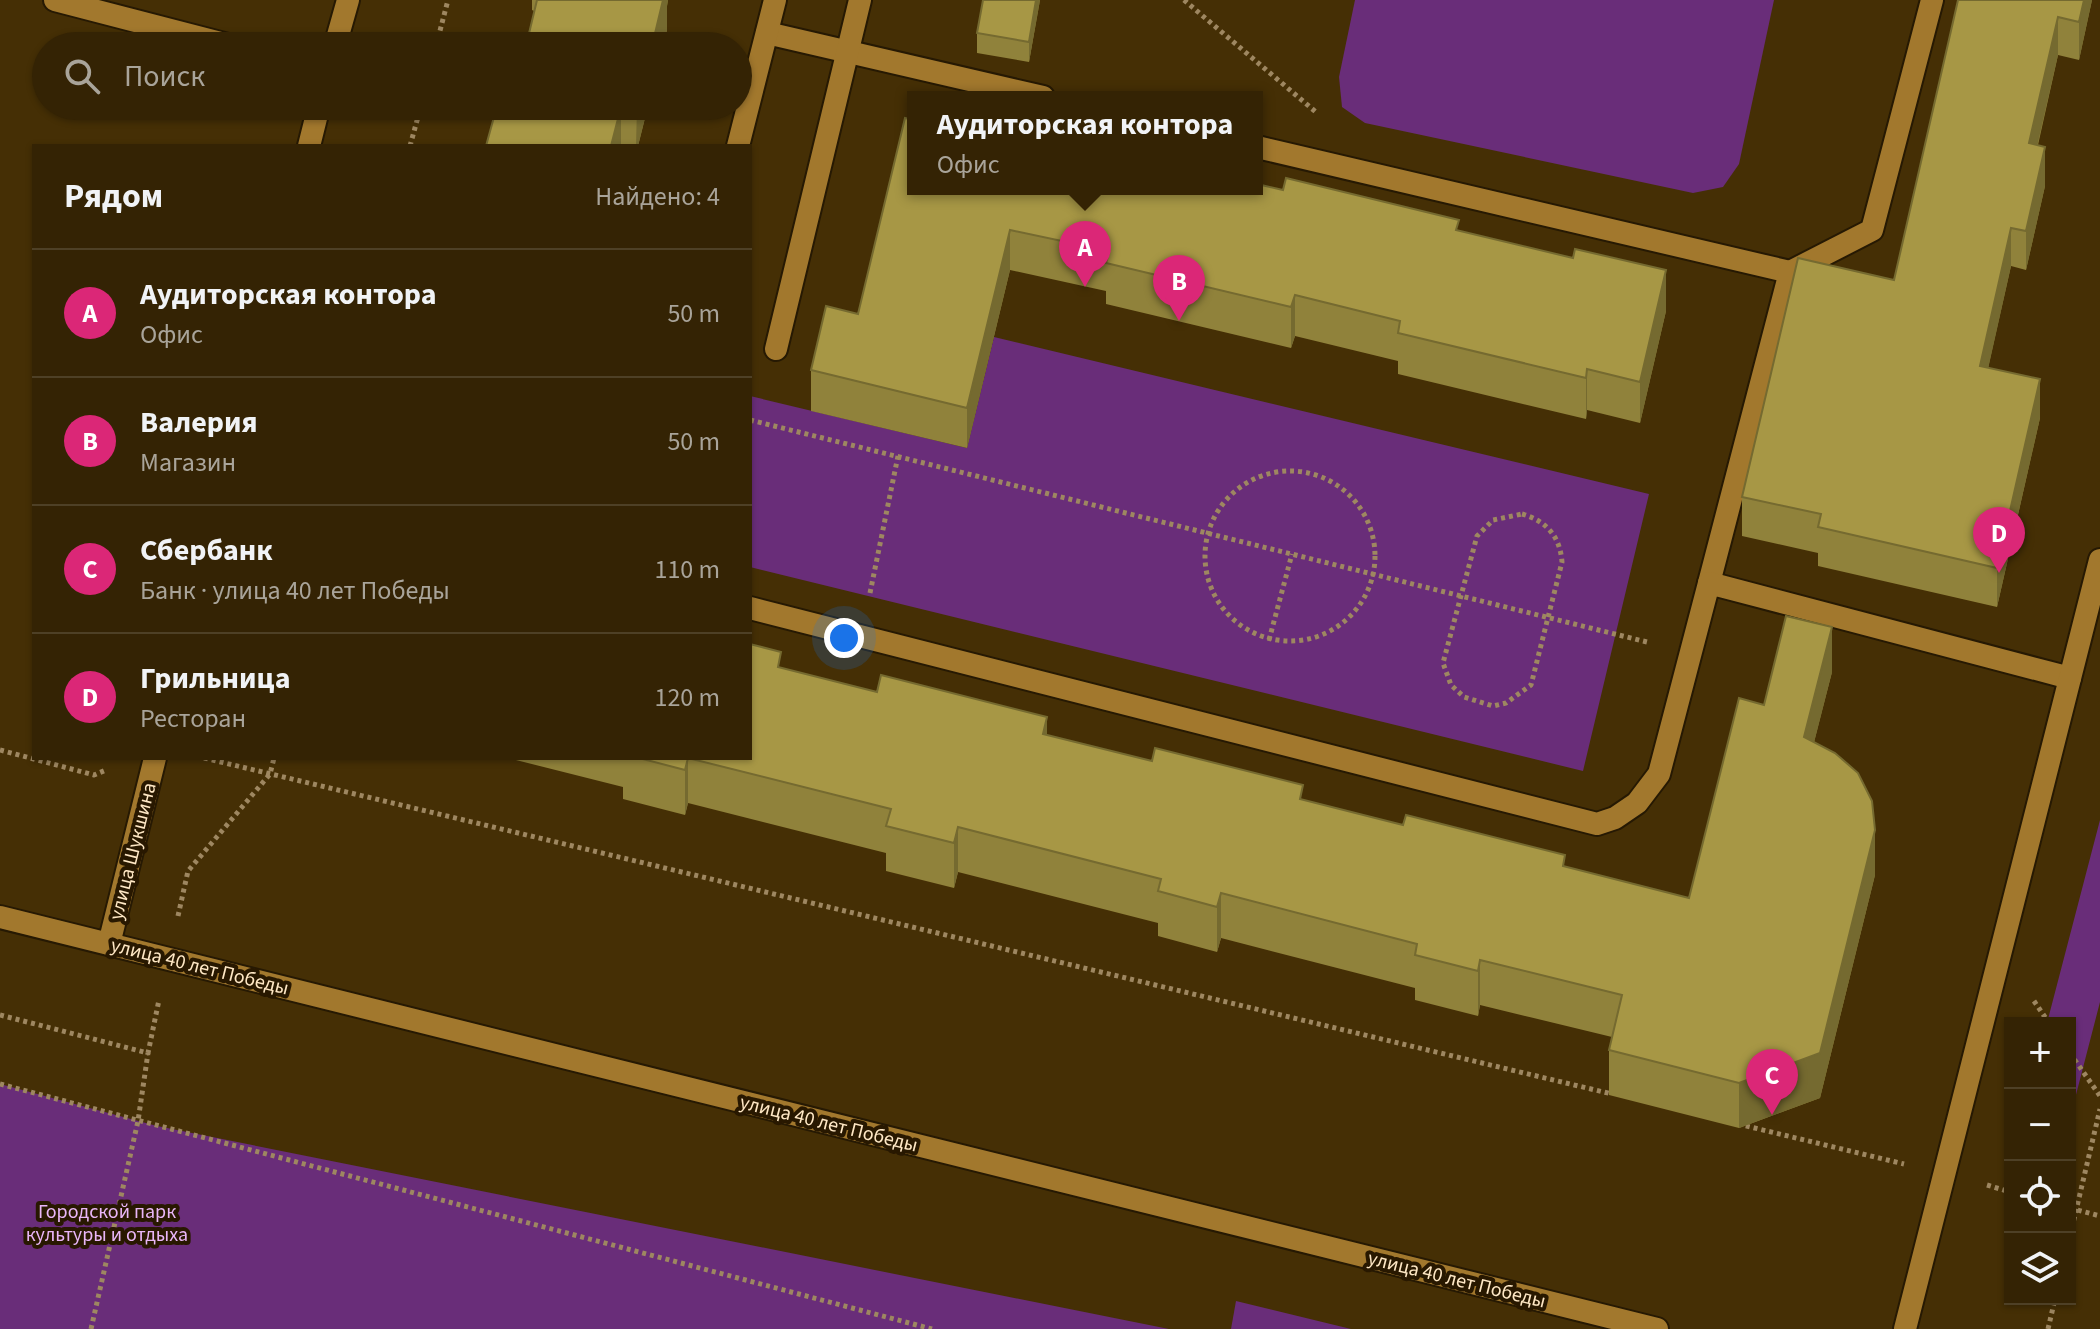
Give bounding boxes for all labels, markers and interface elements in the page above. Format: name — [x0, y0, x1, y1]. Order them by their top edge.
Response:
search box — [32, 32, 752, 120]
icon: search — [60, 54, 104, 98]
text: Поиск — [124, 55, 205, 98]
popup — [907, 91, 1263, 195]
text: Аудиторская контора — [937, 103, 1233, 146]
text: Офис — [937, 146, 1000, 183]
text: Рядом — [64, 172, 163, 221]
text: Найдено: 4 — [595, 178, 720, 215]
pin: A — [1059, 221, 1111, 287]
pin: B — [1153, 255, 1205, 321]
text: Аудиторская контора — [140, 273, 437, 316]
text: A — [83, 295, 97, 332]
text: 50 m — [667, 295, 720, 332]
text: Офис — [140, 316, 203, 353]
text: Валерия — [140, 401, 258, 444]
text: B — [82, 423, 98, 460]
text: 50 m — [667, 423, 720, 460]
text: Магазин — [140, 444, 236, 481]
pin: D — [1973, 507, 2025, 573]
text: Сбербанк — [140, 529, 273, 572]
text: C — [82, 551, 98, 588]
text: 110 m — [654, 551, 720, 588]
text: Банк · улица 40 лет Победы — [140, 572, 450, 609]
your location — [824, 618, 864, 658]
text: Грильница — [140, 657, 291, 700]
text: D — [82, 679, 98, 716]
text: 120 m — [654, 679, 720, 716]
text: Ресторан — [140, 700, 246, 737]
street label: улица Шукшина — [102, 780, 164, 923]
street label: улица 40 лет Победы — [108, 931, 292, 1003]
map controls — [2004, 1017, 2076, 1305]
button: + — [2004, 1017, 2076, 1089]
pin: C — [1746, 1049, 1798, 1115]
street label: улица 40 лет Победы — [737, 1088, 921, 1160]
button: − — [2004, 1089, 2076, 1161]
button: locate — [2004, 1161, 2076, 1233]
park label: Городской парк культуры и отдыха — [26, 1198, 188, 1249]
button: layers — [2004, 1233, 2076, 1305]
street label: улица 40 лет Победы — [1365, 1244, 1549, 1316]

